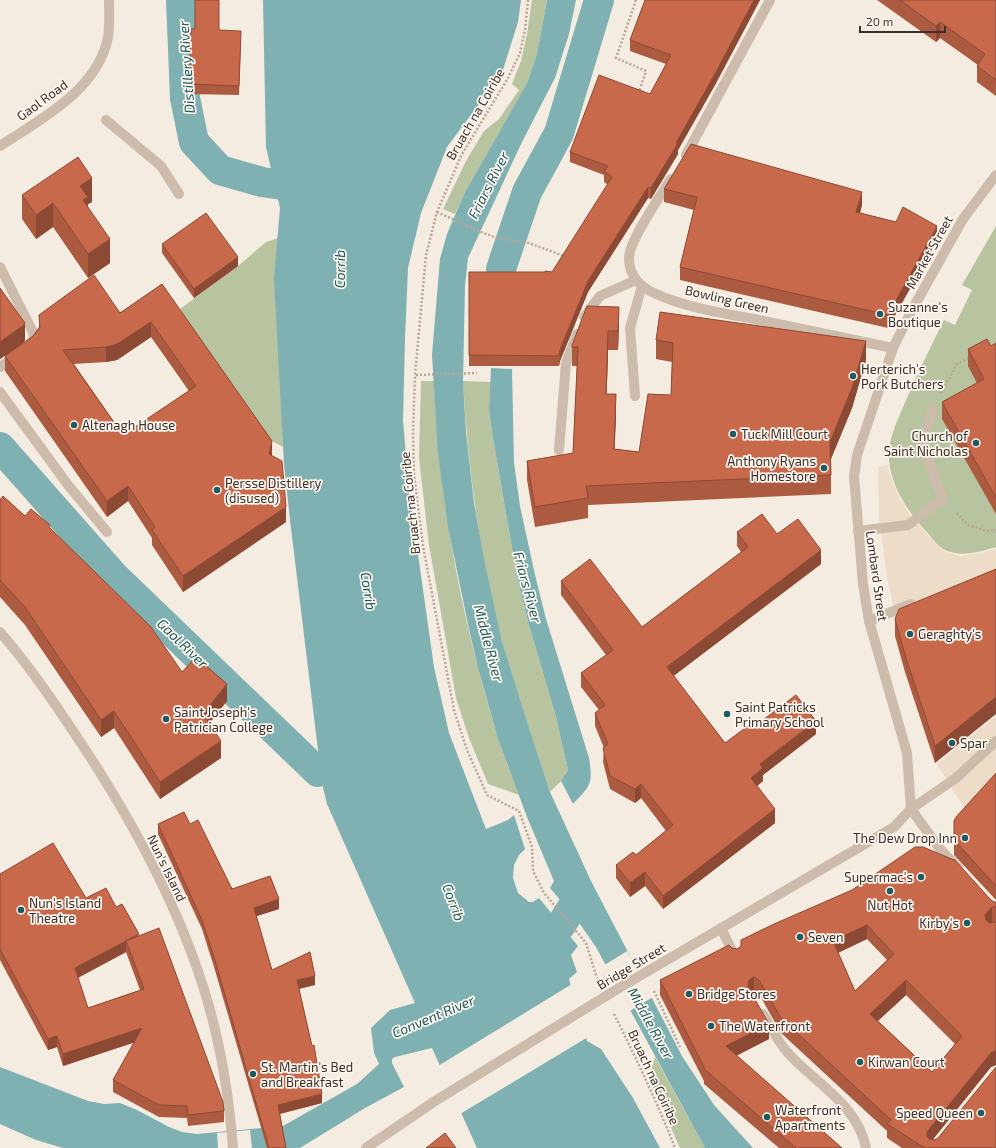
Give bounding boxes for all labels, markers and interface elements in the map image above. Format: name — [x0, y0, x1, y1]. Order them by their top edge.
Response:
scale bar — [860, 8, 945, 34]
text: 20 m — [866, 14, 893, 28]
water label: Distillery River — [174, 20, 198, 114]
street label: Bruach na Coiribe — [442, 65, 508, 163]
street label: Gaol Road — [13, 76, 71, 124]
water label: Friars River — [464, 148, 512, 221]
street label: Market Street — [902, 213, 956, 291]
water label: Corrib — [331, 250, 348, 288]
street label: Bowling Green — [683, 282, 771, 316]
place label: Suzanne's Boutique — [888, 299, 948, 330]
marker: Suzanne's Boutique — [875, 309, 885, 319]
place label: Herterich's Pork Butchers — [861, 361, 944, 392]
marker: Herterich's Pork Butchers — [848, 371, 858, 381]
place label: Altenagh House — [82, 417, 175, 433]
marker: Altenagh House — [69, 420, 79, 430]
place label: Tuck Mill Court — [741, 426, 828, 442]
place label: Church of Saint Nicholas — [884, 428, 969, 459]
marker: Tuck Mill Court — [728, 429, 738, 439]
marker: Church of Saint Nicholas — [971, 438, 981, 448]
street label: Bruach na Coiribe — [397, 451, 423, 555]
place label: Anthony Ryans Homestore — [727, 453, 816, 484]
marker: Anthony Ryans Homestore — [819, 463, 829, 473]
place label: Persse Distillery (disused) — [225, 475, 321, 506]
marker: Persse Distillery (disused) — [212, 485, 222, 495]
street label: Lombard Street — [863, 530, 891, 622]
water label: Friars River — [510, 550, 546, 625]
water label: Corrib — [358, 571, 380, 611]
water label: Middle River — [471, 603, 508, 684]
water label: Gaol River — [154, 615, 212, 672]
place label: Geraghty's — [918, 626, 981, 642]
marker: Geraghty's — [905, 629, 915, 639]
place label: Saint Patricks Primary School — [735, 699, 824, 730]
place label: Saint Joseph's Patrician College — [174, 704, 273, 735]
marker: Saint Patricks Primary School — [722, 709, 732, 719]
marker: Saint Joseph's Patrician College — [161, 714, 171, 724]
place label: Spar — [960, 735, 987, 751]
marker: Spar — [947, 738, 957, 748]
place label: The Dew Drop Inn — [853, 830, 957, 846]
street label: Nun's Island — [144, 832, 190, 904]
marker: The Dew Drop Inn — [960, 833, 970, 843]
place label: Supermac's — [844, 869, 913, 885]
marker: Supermac's — [916, 872, 926, 882]
water label: Corrib — [439, 881, 469, 923]
marker: Nut Hot — [885, 886, 895, 896]
place label: Nun's Island Theatre — [29, 895, 101, 926]
place label: Nut Hot — [867, 897, 913, 913]
marker: Nun's Island Theatre — [16, 905, 26, 915]
place label: Kirby's — [919, 915, 959, 931]
marker: Kirby's — [962, 918, 972, 928]
place label: Seven — [808, 929, 844, 945]
marker: Seven — [795, 932, 805, 942]
street label: Bridge Street — [594, 939, 668, 993]
water label: Middle River — [624, 984, 678, 1062]
place label: Bridge Stores — [697, 986, 776, 1002]
marker: Bridge Stores — [684, 989, 694, 999]
water label: Convent River — [389, 991, 477, 1041]
place label: The Waterfront — [719, 1018, 810, 1034]
marker: The Waterfront — [706, 1021, 716, 1031]
street label: Bruach na Coiribe — [625, 1027, 683, 1127]
place label: Kirwan Court — [868, 1054, 945, 1070]
marker: Kirwan Court — [855, 1057, 865, 1067]
place label: St. Martin's Bed and Breakfast — [261, 1059, 353, 1090]
marker: St. Martin's Bed and Breakfast — [248, 1069, 258, 1079]
place label: Waterfront Apartments — [775, 1102, 845, 1133]
place label: Speed Queen — [896, 1105, 973, 1121]
marker: Speed Queen — [976, 1108, 986, 1118]
marker: Waterfront Apartments — [762, 1112, 772, 1122]

